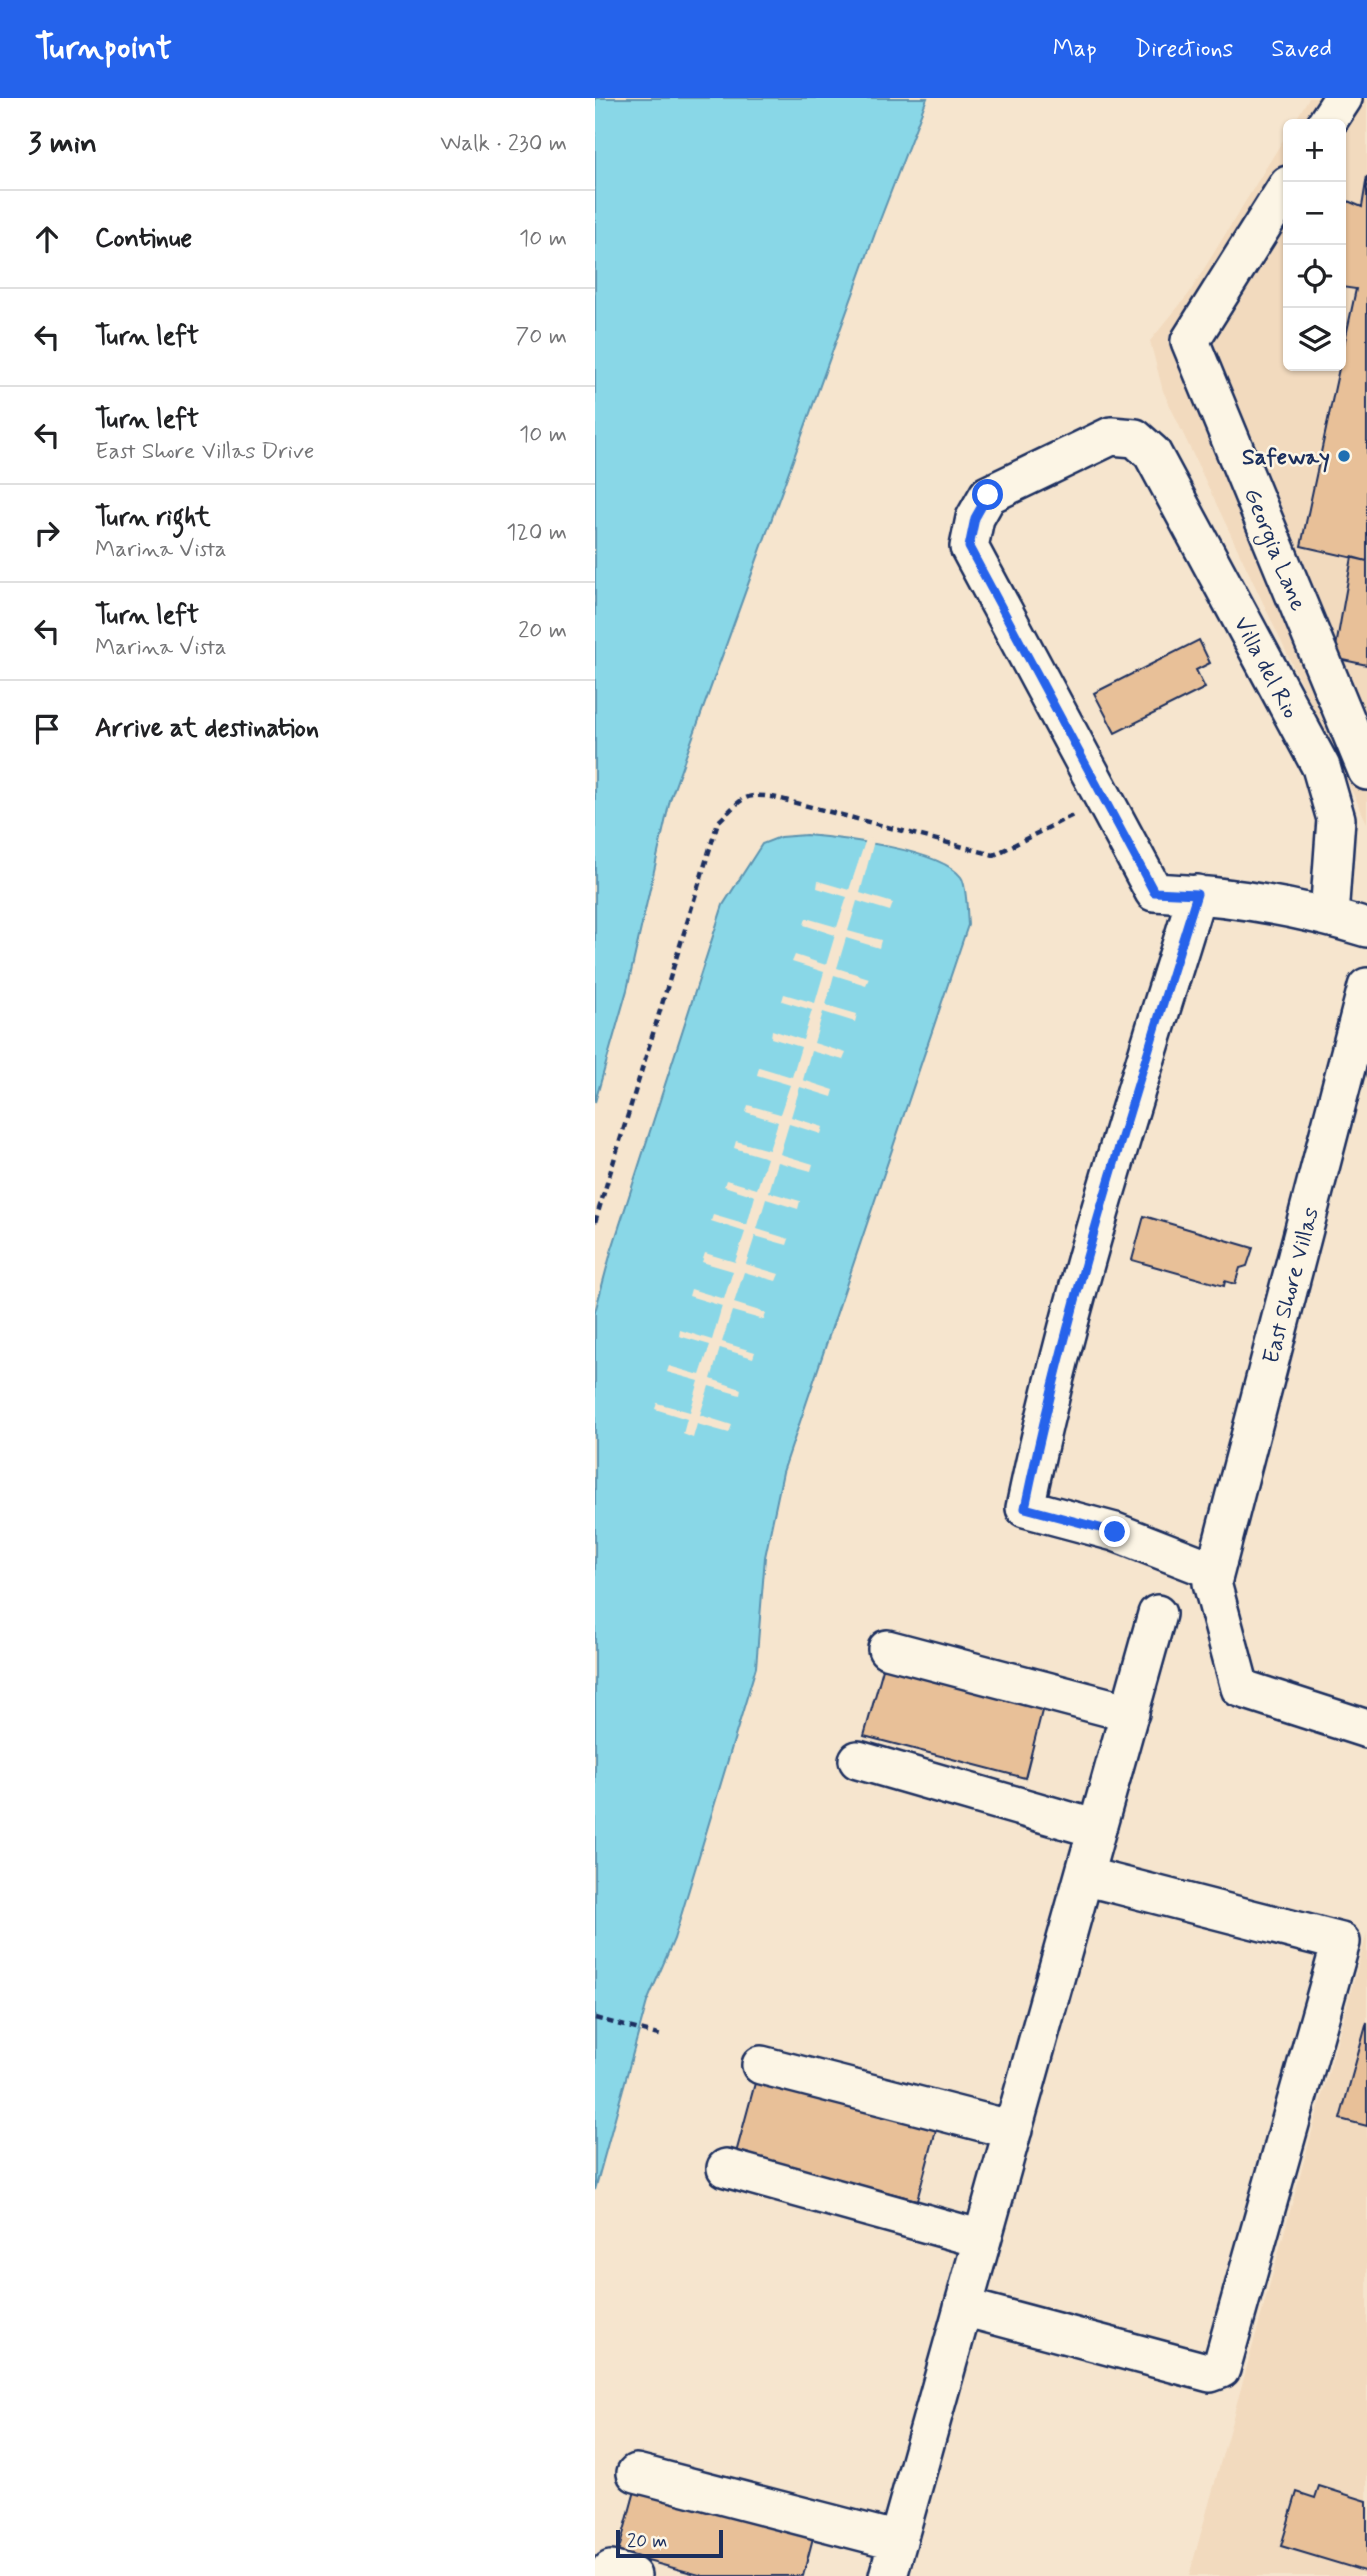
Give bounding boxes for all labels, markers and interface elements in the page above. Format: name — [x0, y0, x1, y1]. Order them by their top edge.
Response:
text: Turnpoint — [35, 27, 172, 71]
text: Map — [1053, 34, 1097, 65]
text: Directions — [1135, 34, 1233, 65]
text: Saved — [1271, 34, 1332, 65]
map controls — [1283, 119, 1346, 371]
button: + — [1283, 119, 1346, 182]
text: 3 min — [28, 124, 97, 163]
text: Walk · 230 m — [440, 129, 567, 159]
button: − — [1283, 182, 1346, 245]
icon: ahead — [28, 220, 66, 258]
text: Continue — [95, 222, 192, 256]
text: 10 m — [519, 224, 567, 254]
button: locate — [1283, 245, 1346, 308]
button: layers — [1283, 308, 1346, 371]
icon: left — [28, 318, 66, 356]
text: Turn left — [95, 320, 199, 354]
text: 70 m — [515, 322, 567, 352]
text: Turn left — [95, 403, 199, 437]
icon: left — [28, 416, 66, 454]
text: 10 m — [519, 420, 567, 450]
text: East Shore Villas Drive — [95, 437, 314, 467]
place label: Safeway — [1242, 443, 1330, 473]
marker: Safeway — [1336, 448, 1352, 464]
route start — [972, 479, 1003, 510]
street label: Georgia Lane — [1234, 484, 1312, 617]
text: Turn right — [95, 501, 211, 535]
icon: right — [28, 514, 66, 552]
text: 120 m — [506, 518, 567, 548]
text: Marina Vista — [95, 535, 227, 565]
text: Turn left — [95, 599, 199, 633]
icon: left — [28, 612, 66, 650]
street label: Villa del Rio — [1226, 612, 1305, 724]
text: 20 m — [518, 616, 567, 646]
text: Marina Vista — [95, 633, 227, 663]
icon: arrive — [28, 710, 66, 748]
text: Arrive at destination — [95, 712, 319, 746]
street label: East Shore Villas — [1257, 1204, 1327, 1367]
route end — [1099, 1516, 1130, 1547]
scale bar — [616, 2527, 723, 2559]
text: 20 m — [627, 2529, 667, 2554]

